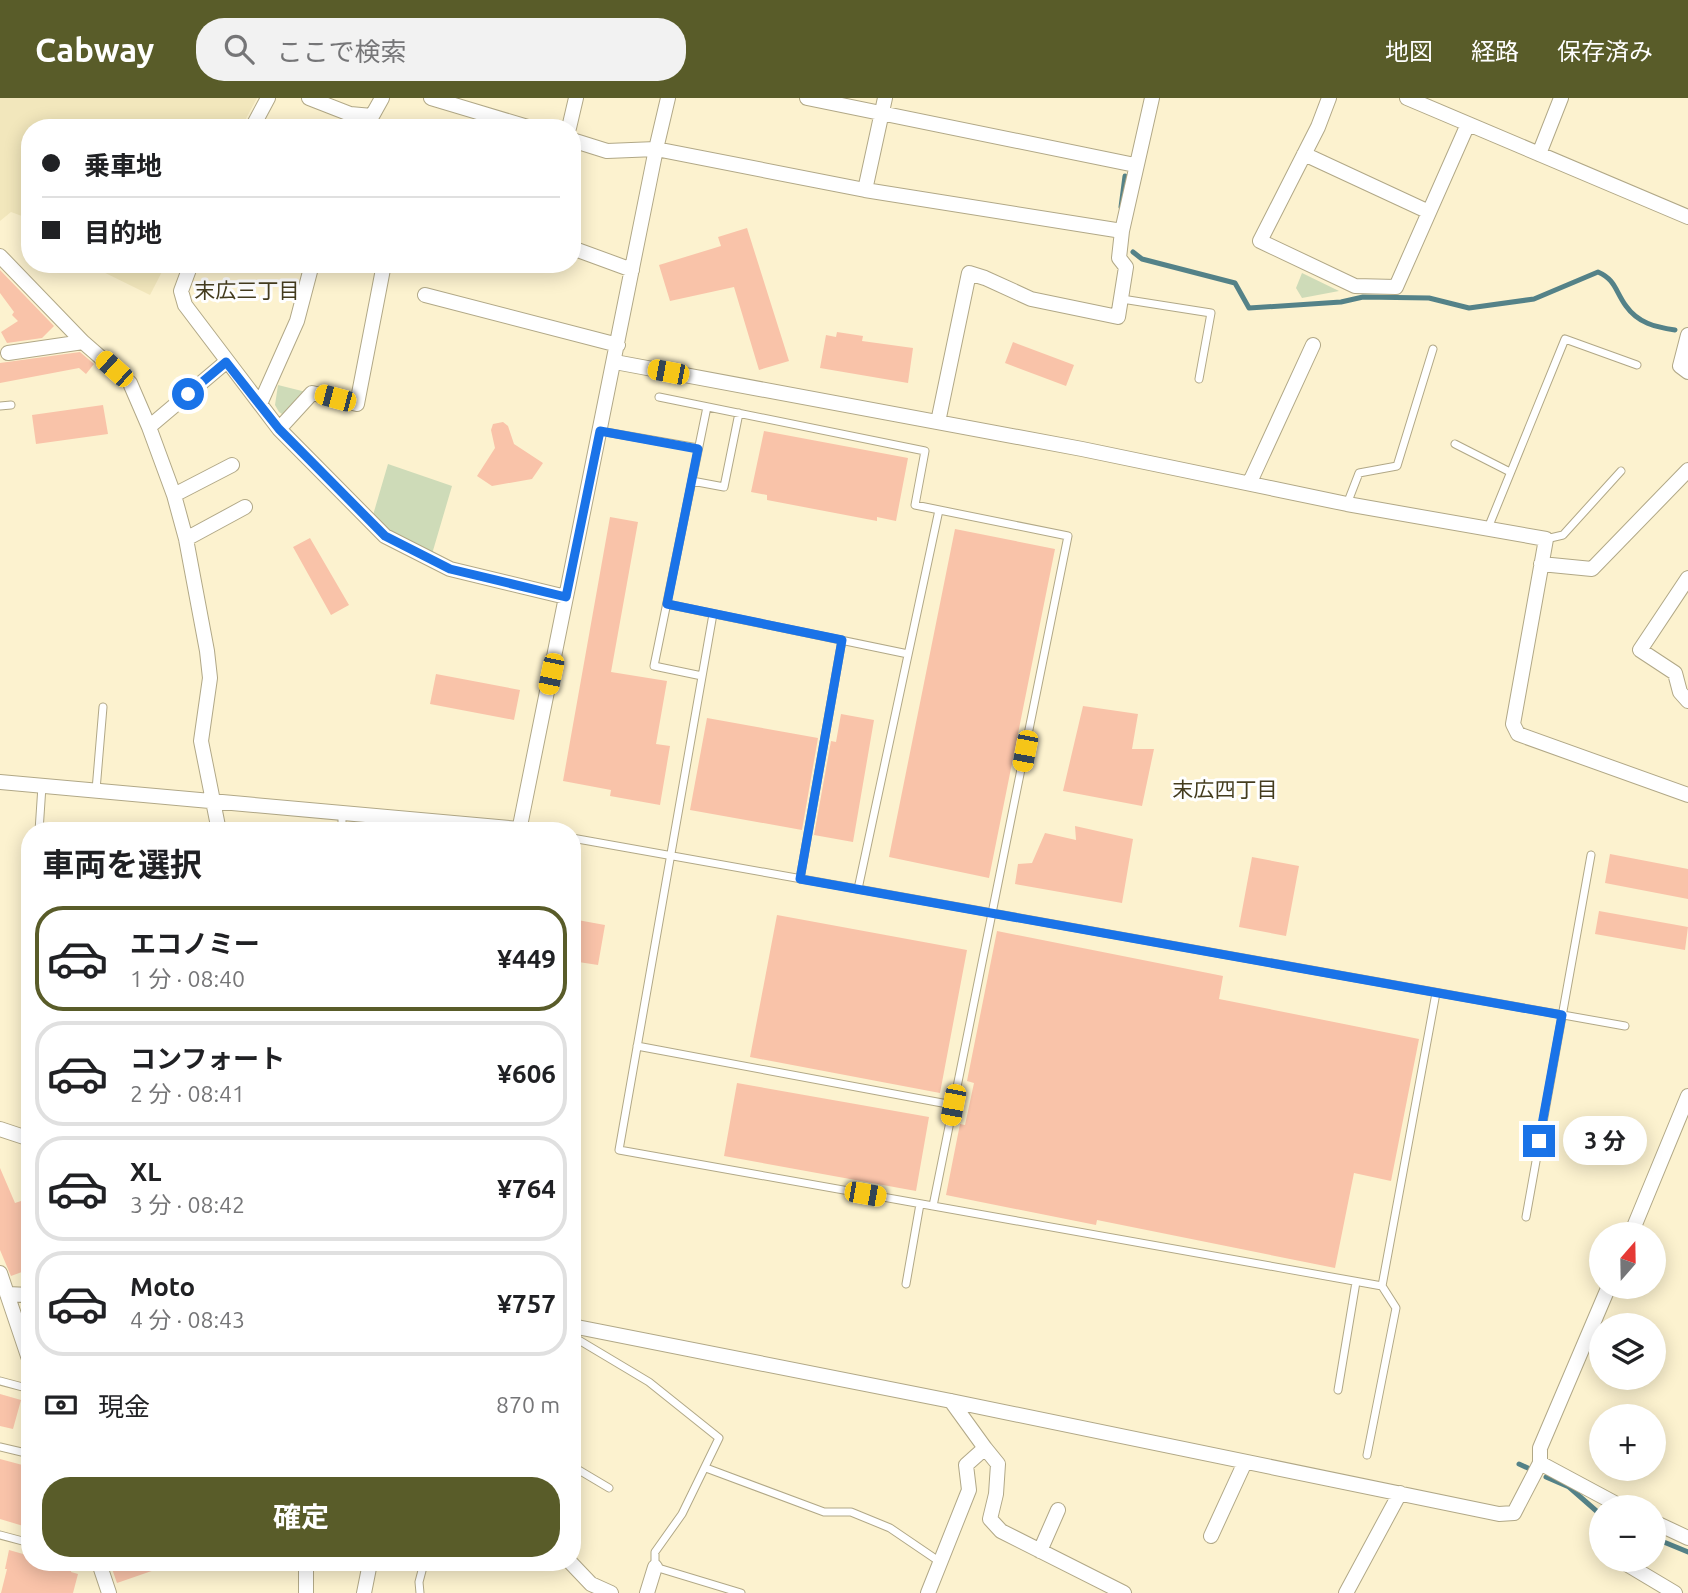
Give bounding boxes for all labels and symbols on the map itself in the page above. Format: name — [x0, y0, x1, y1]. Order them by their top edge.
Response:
district label: 末広三丁目 — [195, 278, 300, 302]
car — [92, 347, 137, 391]
car — [646, 358, 691, 386]
route start — [172, 378, 204, 410]
car — [312, 382, 359, 414]
car — [537, 651, 566, 697]
car — [1011, 728, 1040, 774]
district label: 末広四丁目 — [1173, 777, 1278, 801]
car — [939, 1082, 968, 1128]
callout: 3 分 — [1564, 1116, 1648, 1166]
route end — [1523, 1125, 1555, 1157]
car — [843, 1180, 888, 1208]
north arrow — [1589, 1222, 1666, 1298]

